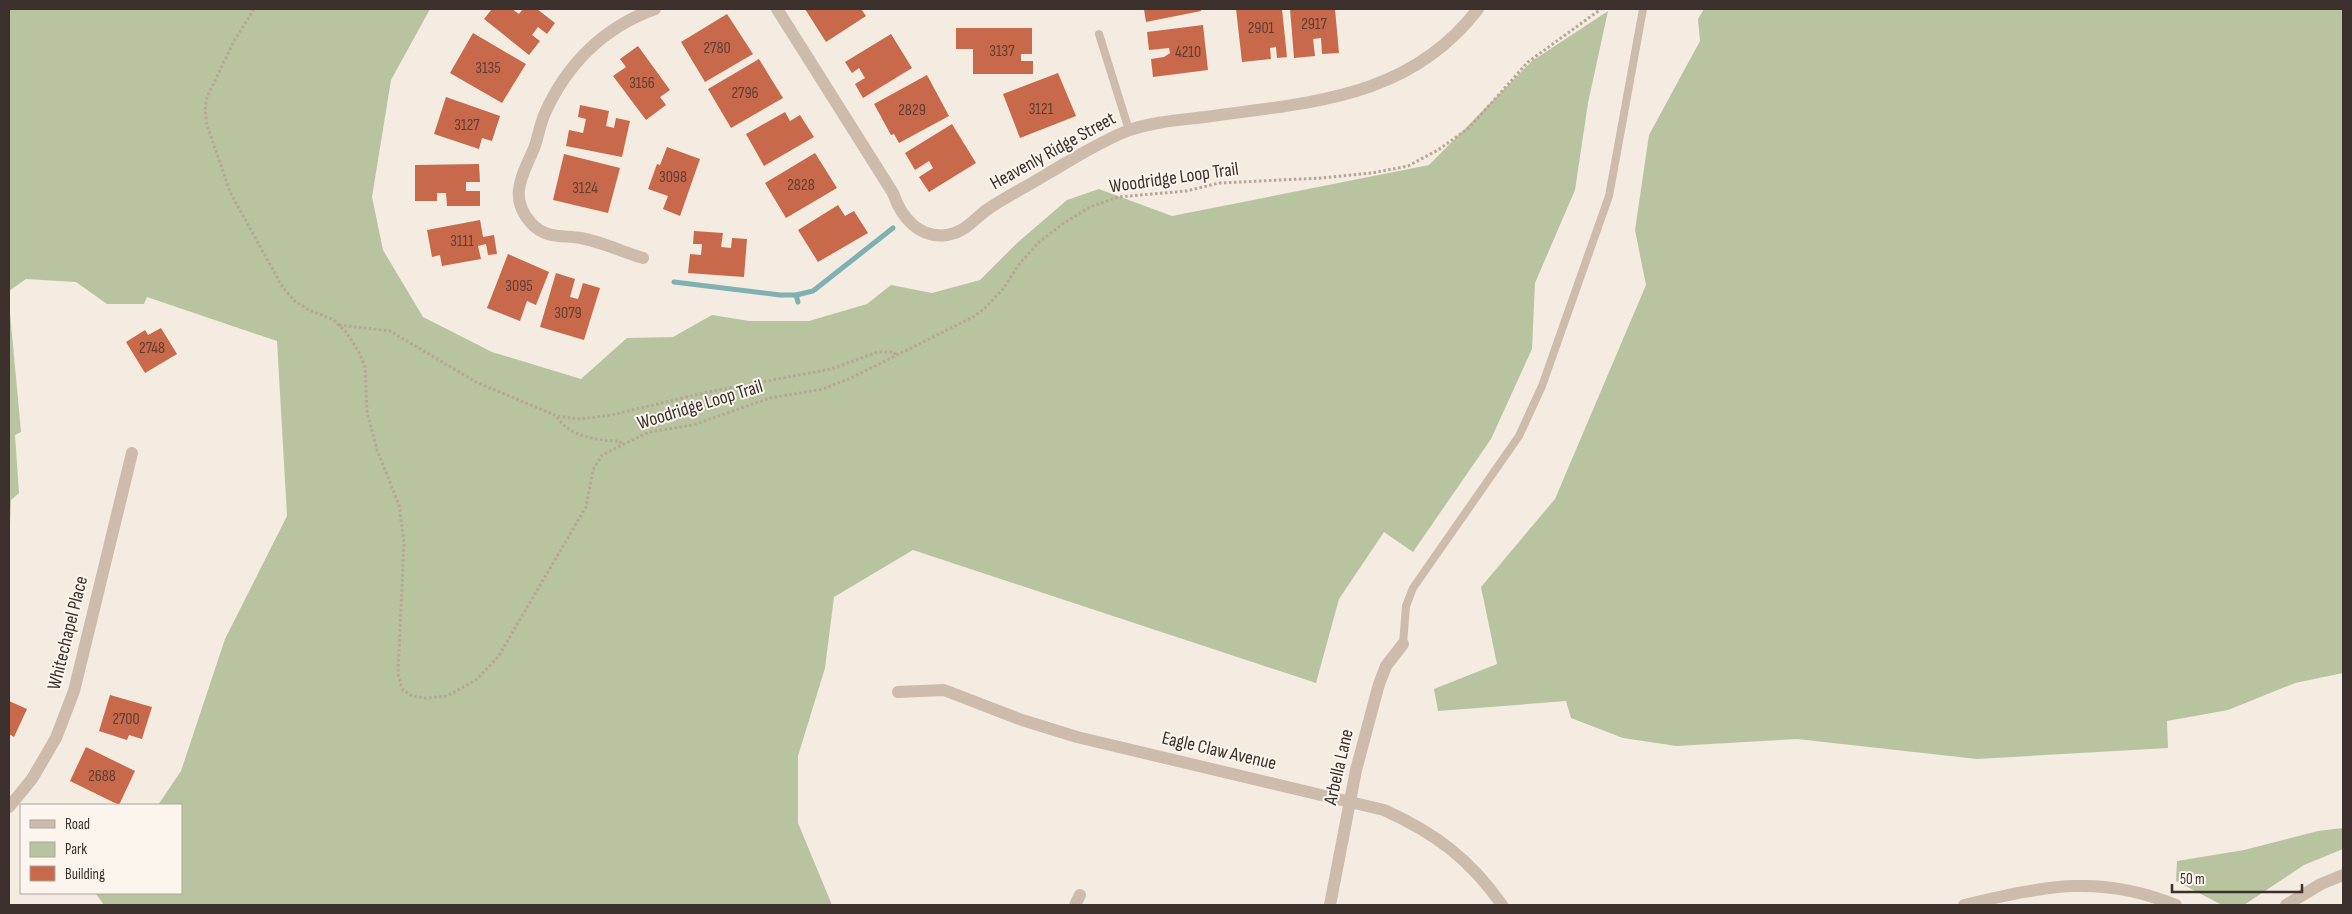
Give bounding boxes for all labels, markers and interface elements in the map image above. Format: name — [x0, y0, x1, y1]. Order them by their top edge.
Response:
house number: 2917 — [1301, 15, 1327, 34]
house number: 2901 — [1248, 19, 1275, 38]
house number: 2780 — [703, 39, 731, 58]
house number: 3137 — [989, 42, 1015, 61]
house number: 4210 — [1175, 43, 1201, 62]
house number: 3135 — [475, 59, 501, 78]
house number: 3156 — [629, 74, 655, 93]
house number: 2796 — [731, 84, 759, 103]
house number: 3121 — [1029, 100, 1054, 119]
house number: 2829 — [898, 101, 926, 120]
street label: Heavenly Ridge Street — [986, 107, 1120, 195]
house number: 3127 — [454, 116, 480, 135]
street label: Woodridge Loop Trail — [1108, 158, 1240, 198]
house number: 3098 — [659, 168, 687, 187]
house number: 2828 — [787, 176, 815, 195]
house number: 3124 — [572, 179, 598, 198]
house number: 3111 — [450, 232, 474, 251]
house number: 3095 — [505, 277, 533, 296]
house number: 3079 — [554, 304, 582, 323]
house number: 2748 — [139, 339, 165, 358]
street label: Woodridge Loop Trail — [634, 375, 766, 435]
street label: Whitechapel Place — [43, 574, 93, 692]
house number: 2700 — [112, 710, 140, 729]
street label: Eagle Claw Avenue — [1160, 727, 1278, 775]
street label: Arbella Lane — [1319, 727, 1359, 808]
house number: 2688 — [88, 767, 116, 786]
legend — [20, 804, 182, 894]
text: Road — [65, 815, 90, 834]
text: Park — [65, 840, 87, 859]
scale bar — [2172, 862, 2302, 894]
text: Building — [65, 865, 105, 884]
text: 50 m — [2180, 870, 2205, 889]

